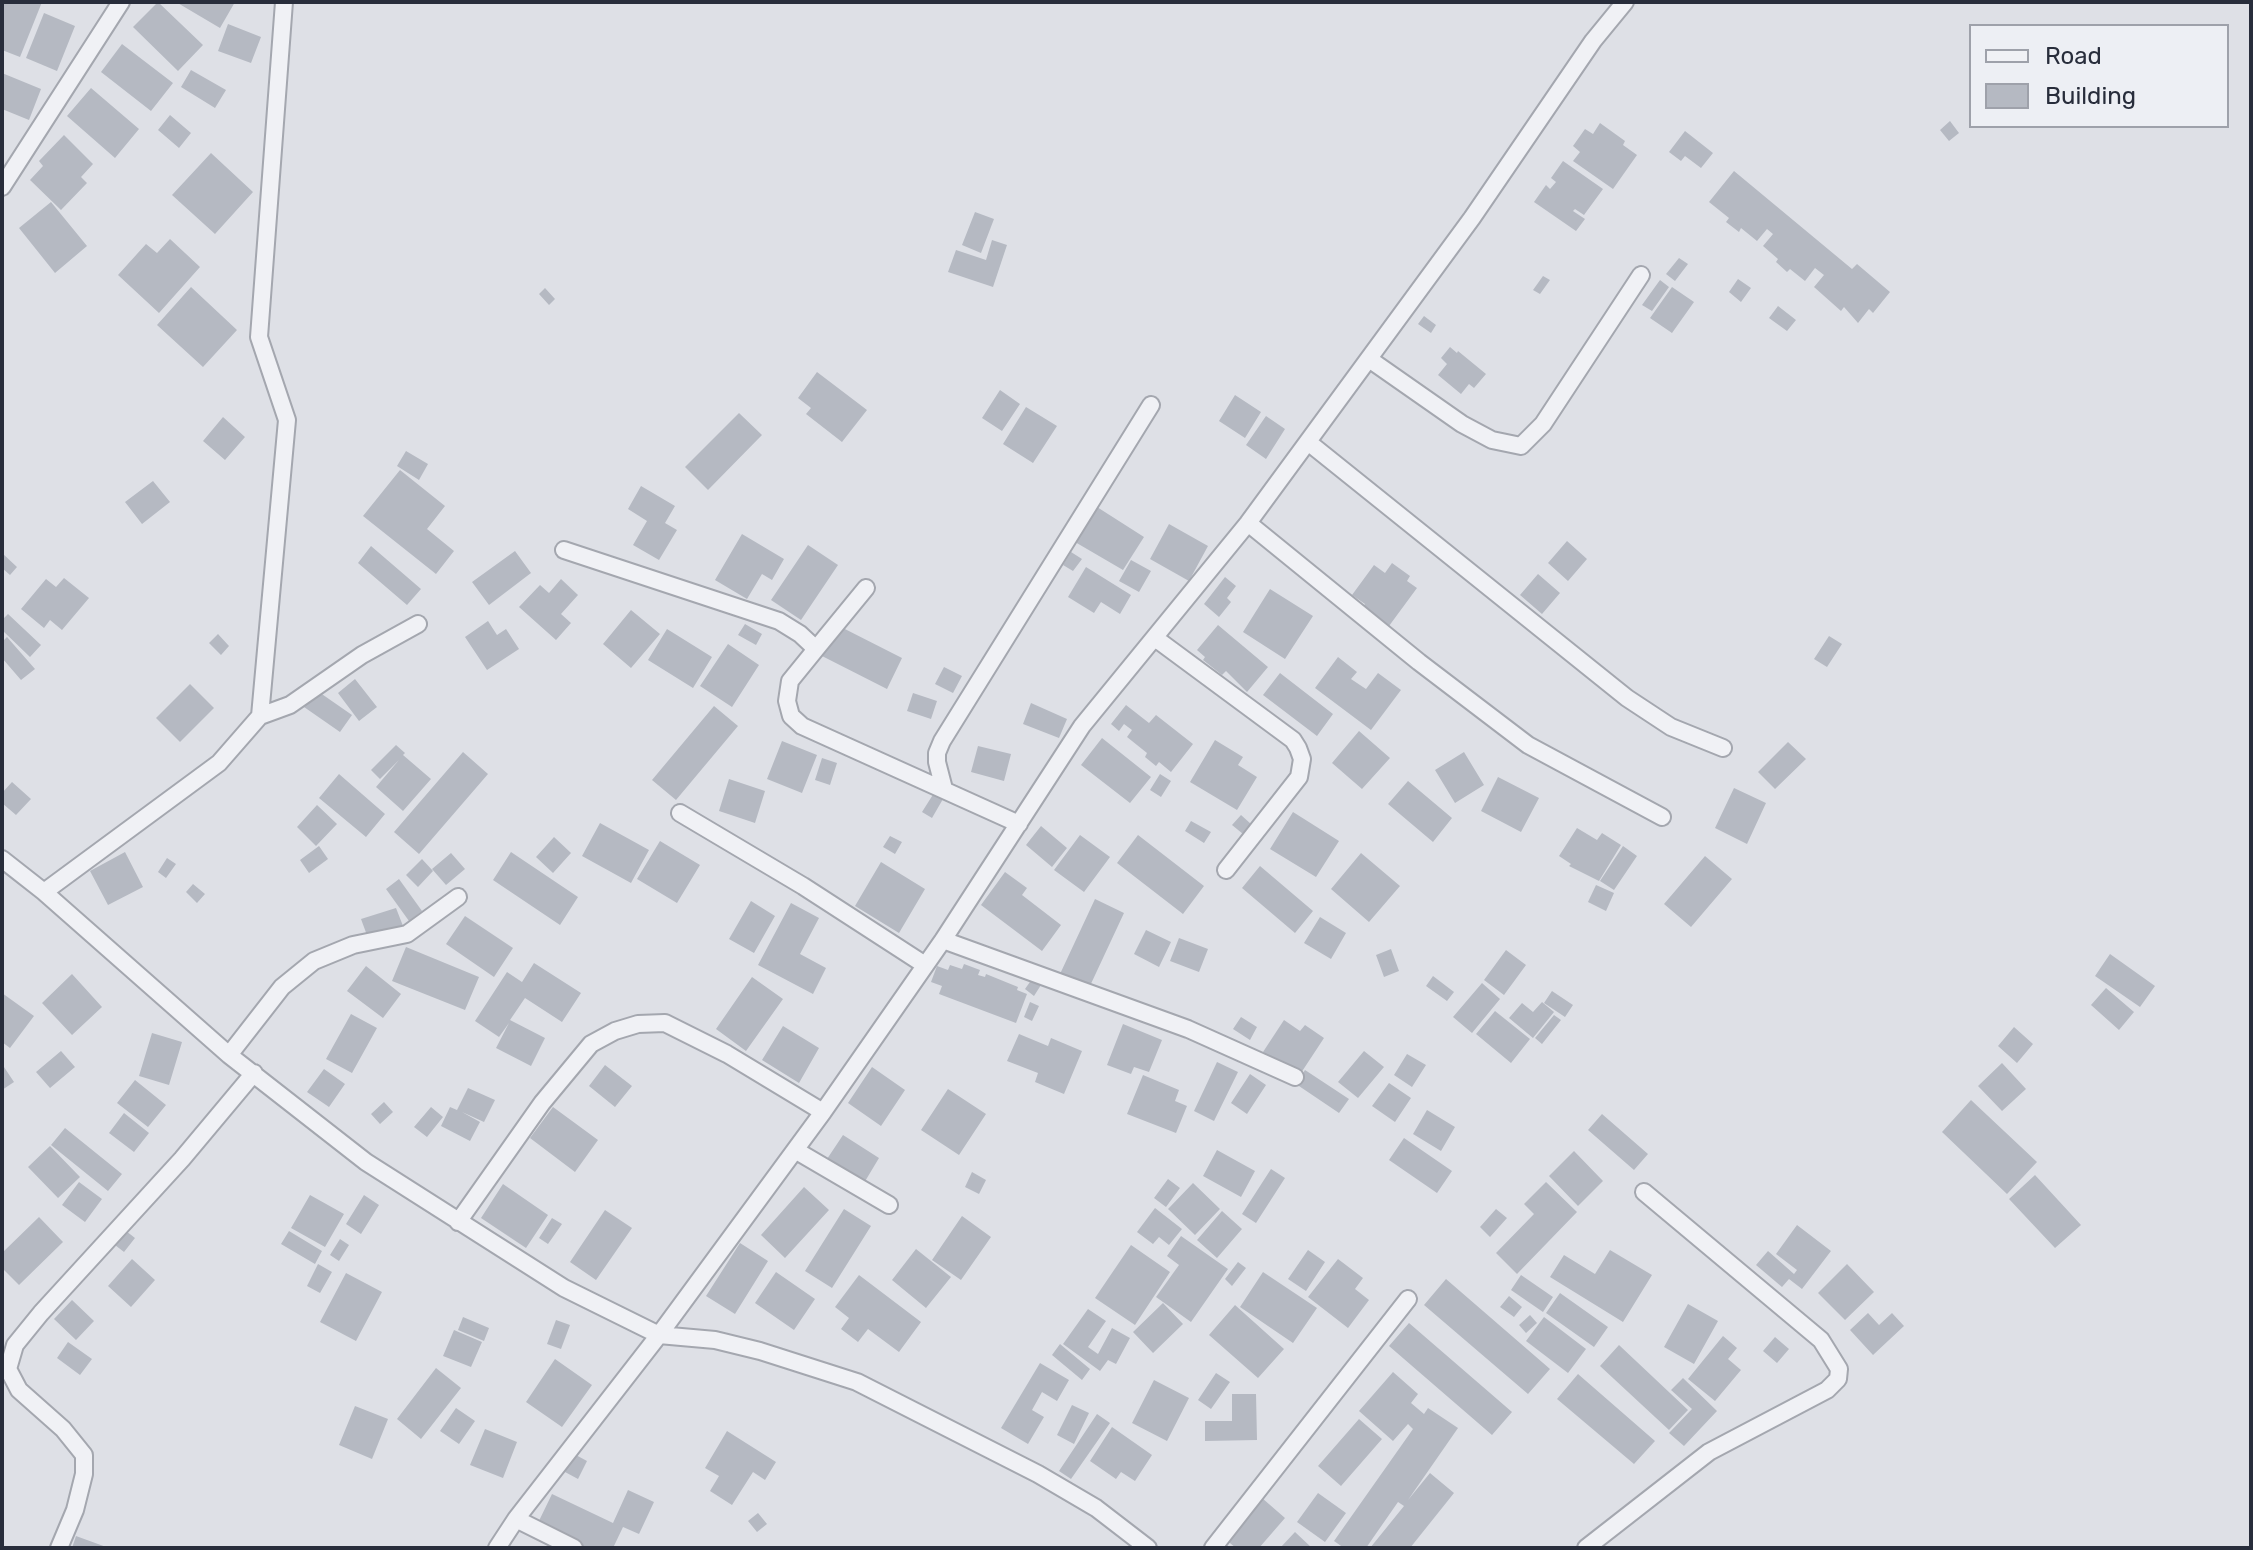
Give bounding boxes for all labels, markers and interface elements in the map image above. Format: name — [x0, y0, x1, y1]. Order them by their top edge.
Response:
legend — [1969, 24, 2229, 128]
text: Road — [2045, 42, 2102, 70]
text: Building — [2045, 82, 2136, 110]

